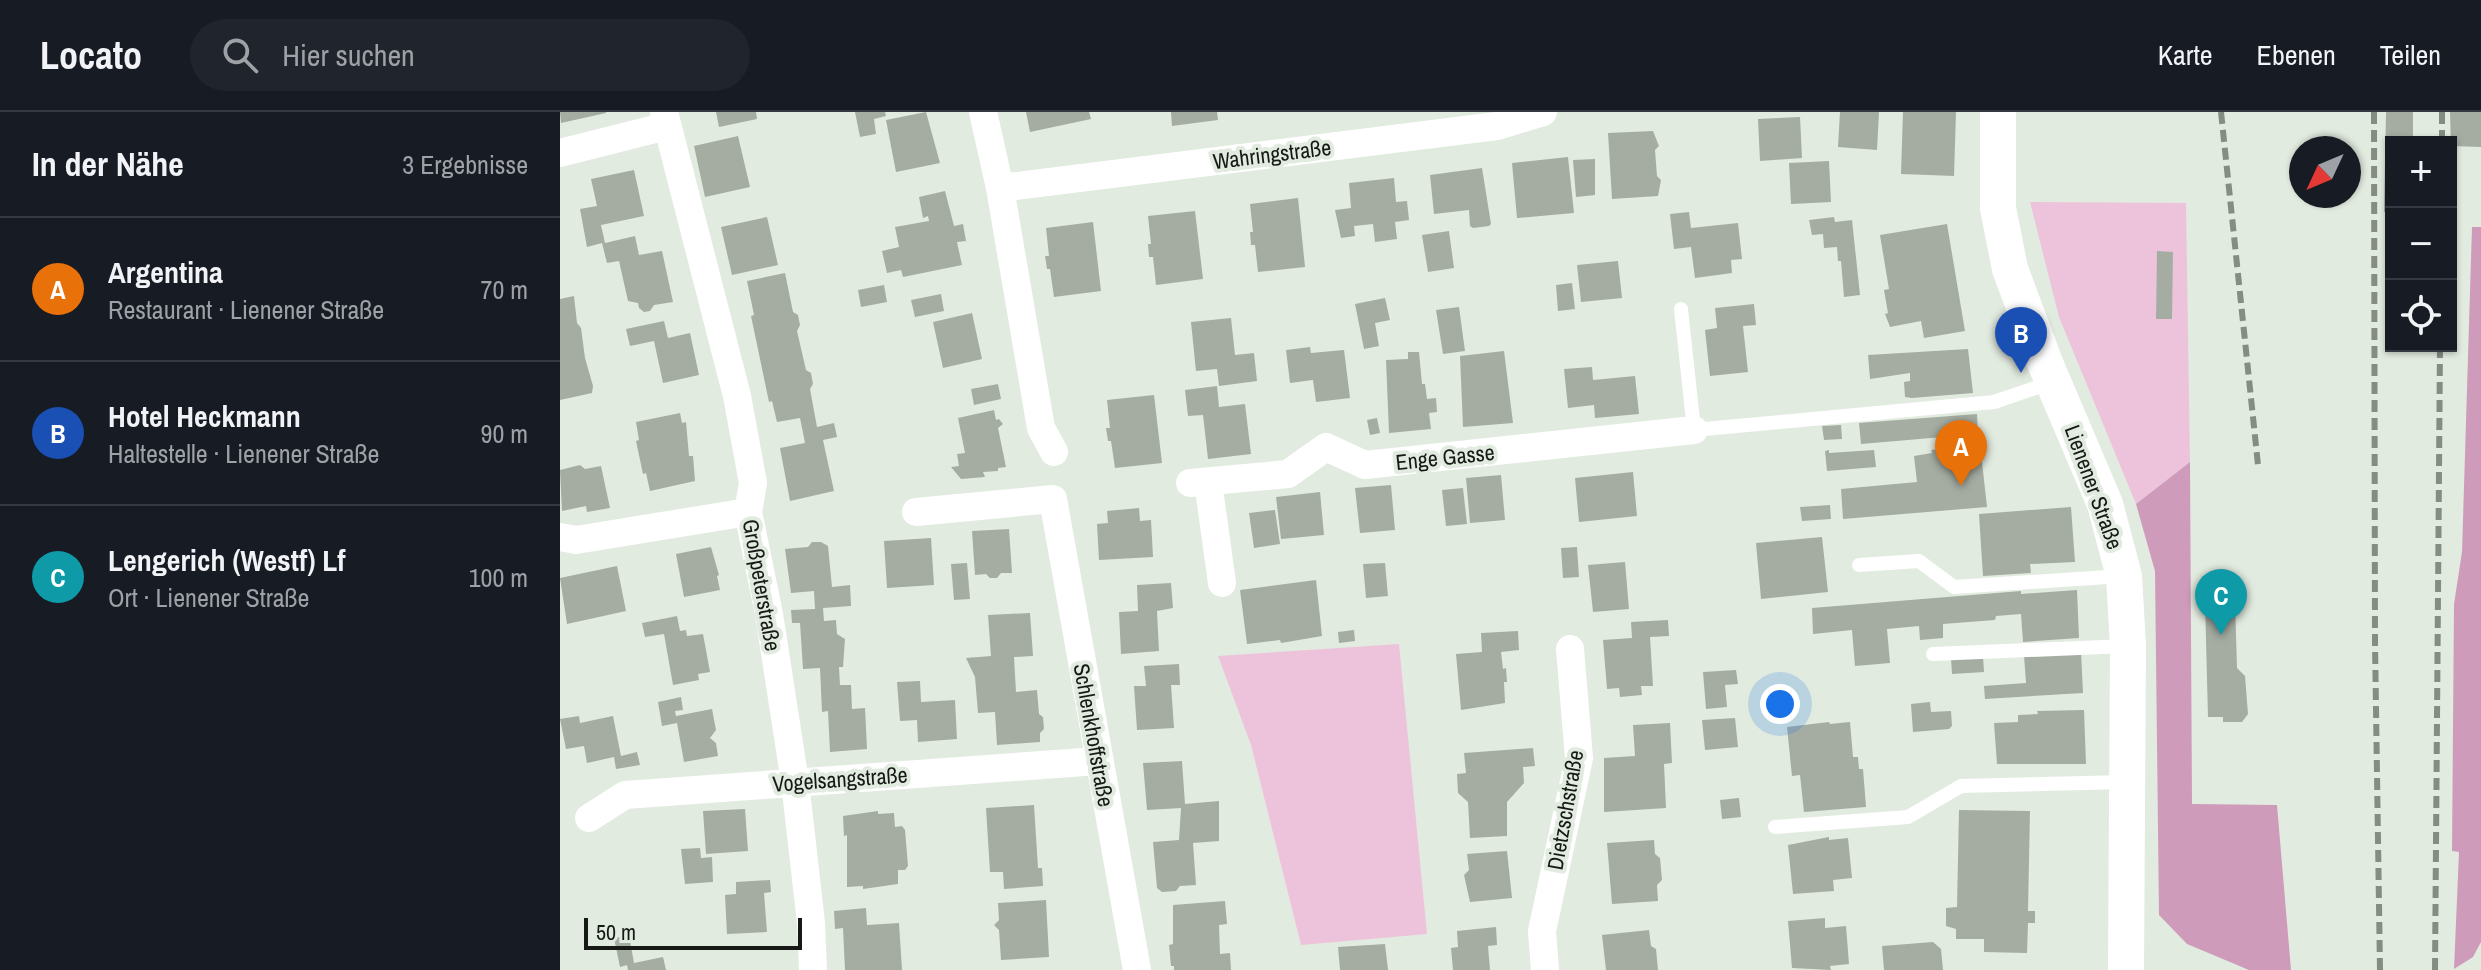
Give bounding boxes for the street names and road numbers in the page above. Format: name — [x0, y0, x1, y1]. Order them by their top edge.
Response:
street label: Wahringstraße — [1211, 132, 1333, 176]
street label: Lienener Straße — [2058, 421, 2130, 553]
street label: Enge Gasse — [1394, 437, 1496, 477]
street label: Großpeterstraße — [736, 517, 788, 653]
street label: Schlenkhoffstraße — [1067, 661, 1121, 809]
street label: Dietzschstraße — [1540, 748, 1590, 872]
street label: Vogelsangstraße — [771, 759, 909, 799]

